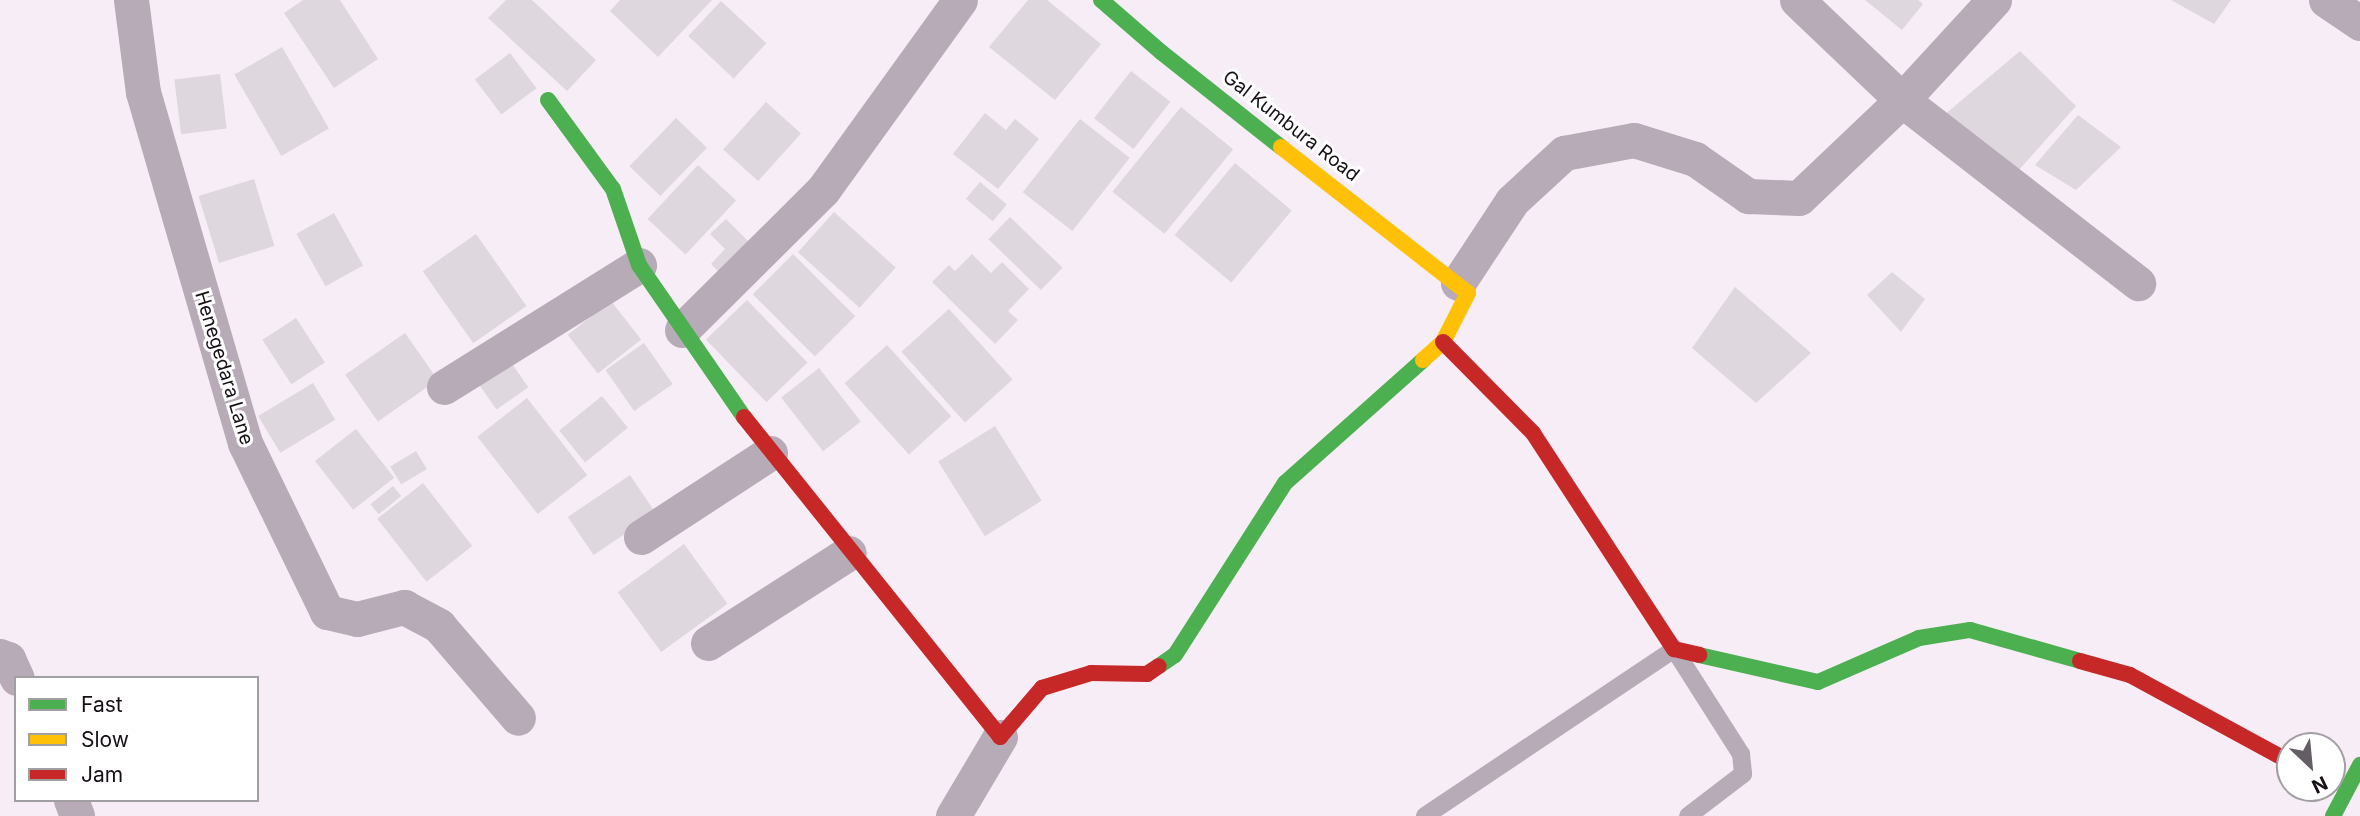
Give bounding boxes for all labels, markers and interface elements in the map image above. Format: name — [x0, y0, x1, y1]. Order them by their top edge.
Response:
street label: Gal Kumbura Road — [1218, 66, 1364, 186]
street label: Henegedara Lane — [190, 288, 258, 448]
legend — [14, 676, 259, 802]
text: Fast — [81, 692, 123, 717]
text: Slow — [81, 727, 129, 752]
north arrow — [2276, 732, 2346, 802]
text: Jam — [81, 762, 123, 787]
text: N — [2308, 771, 2331, 798]

